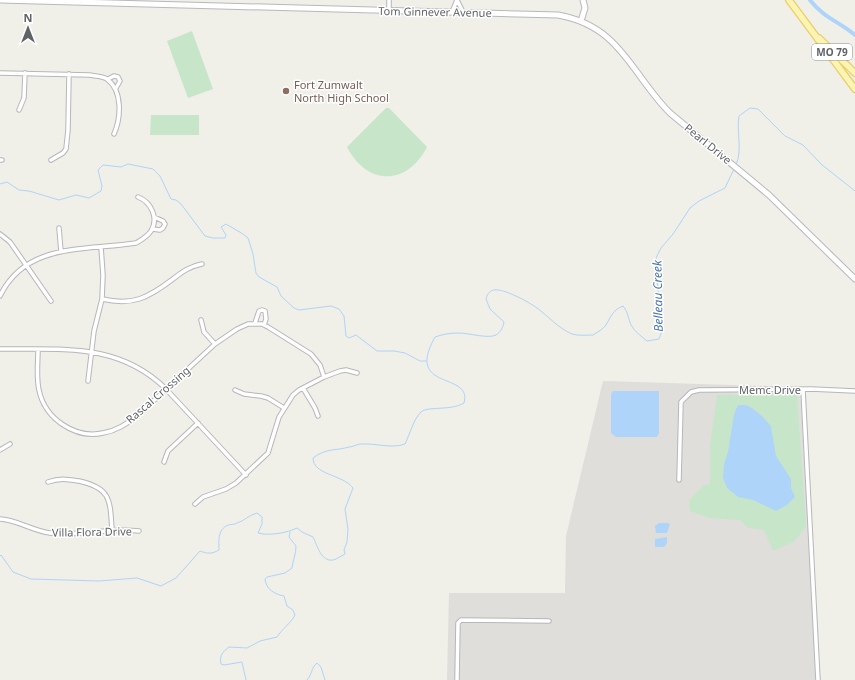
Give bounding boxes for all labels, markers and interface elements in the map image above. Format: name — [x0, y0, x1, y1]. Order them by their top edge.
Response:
street label: Tom Ginnever Avenue — [378, 3, 492, 20]
north arrow — [8, 8, 48, 48]
text: N — [24, 10, 32, 25]
road number: MO 79 — [812, 44, 852, 60]
place label: Fort Zumwalt North High School — [294, 77, 389, 105]
marker: Fort Zumwalt North High School — [281, 86, 291, 96]
street label: Pearl Drive — [682, 120, 735, 167]
water label: Belleau Creek — [648, 259, 667, 332]
street label: Rascal Crossing — [122, 363, 193, 427]
street label: Memc Drive — [739, 382, 801, 397]
street label: Villa Flora Drive — [52, 523, 132, 540]

